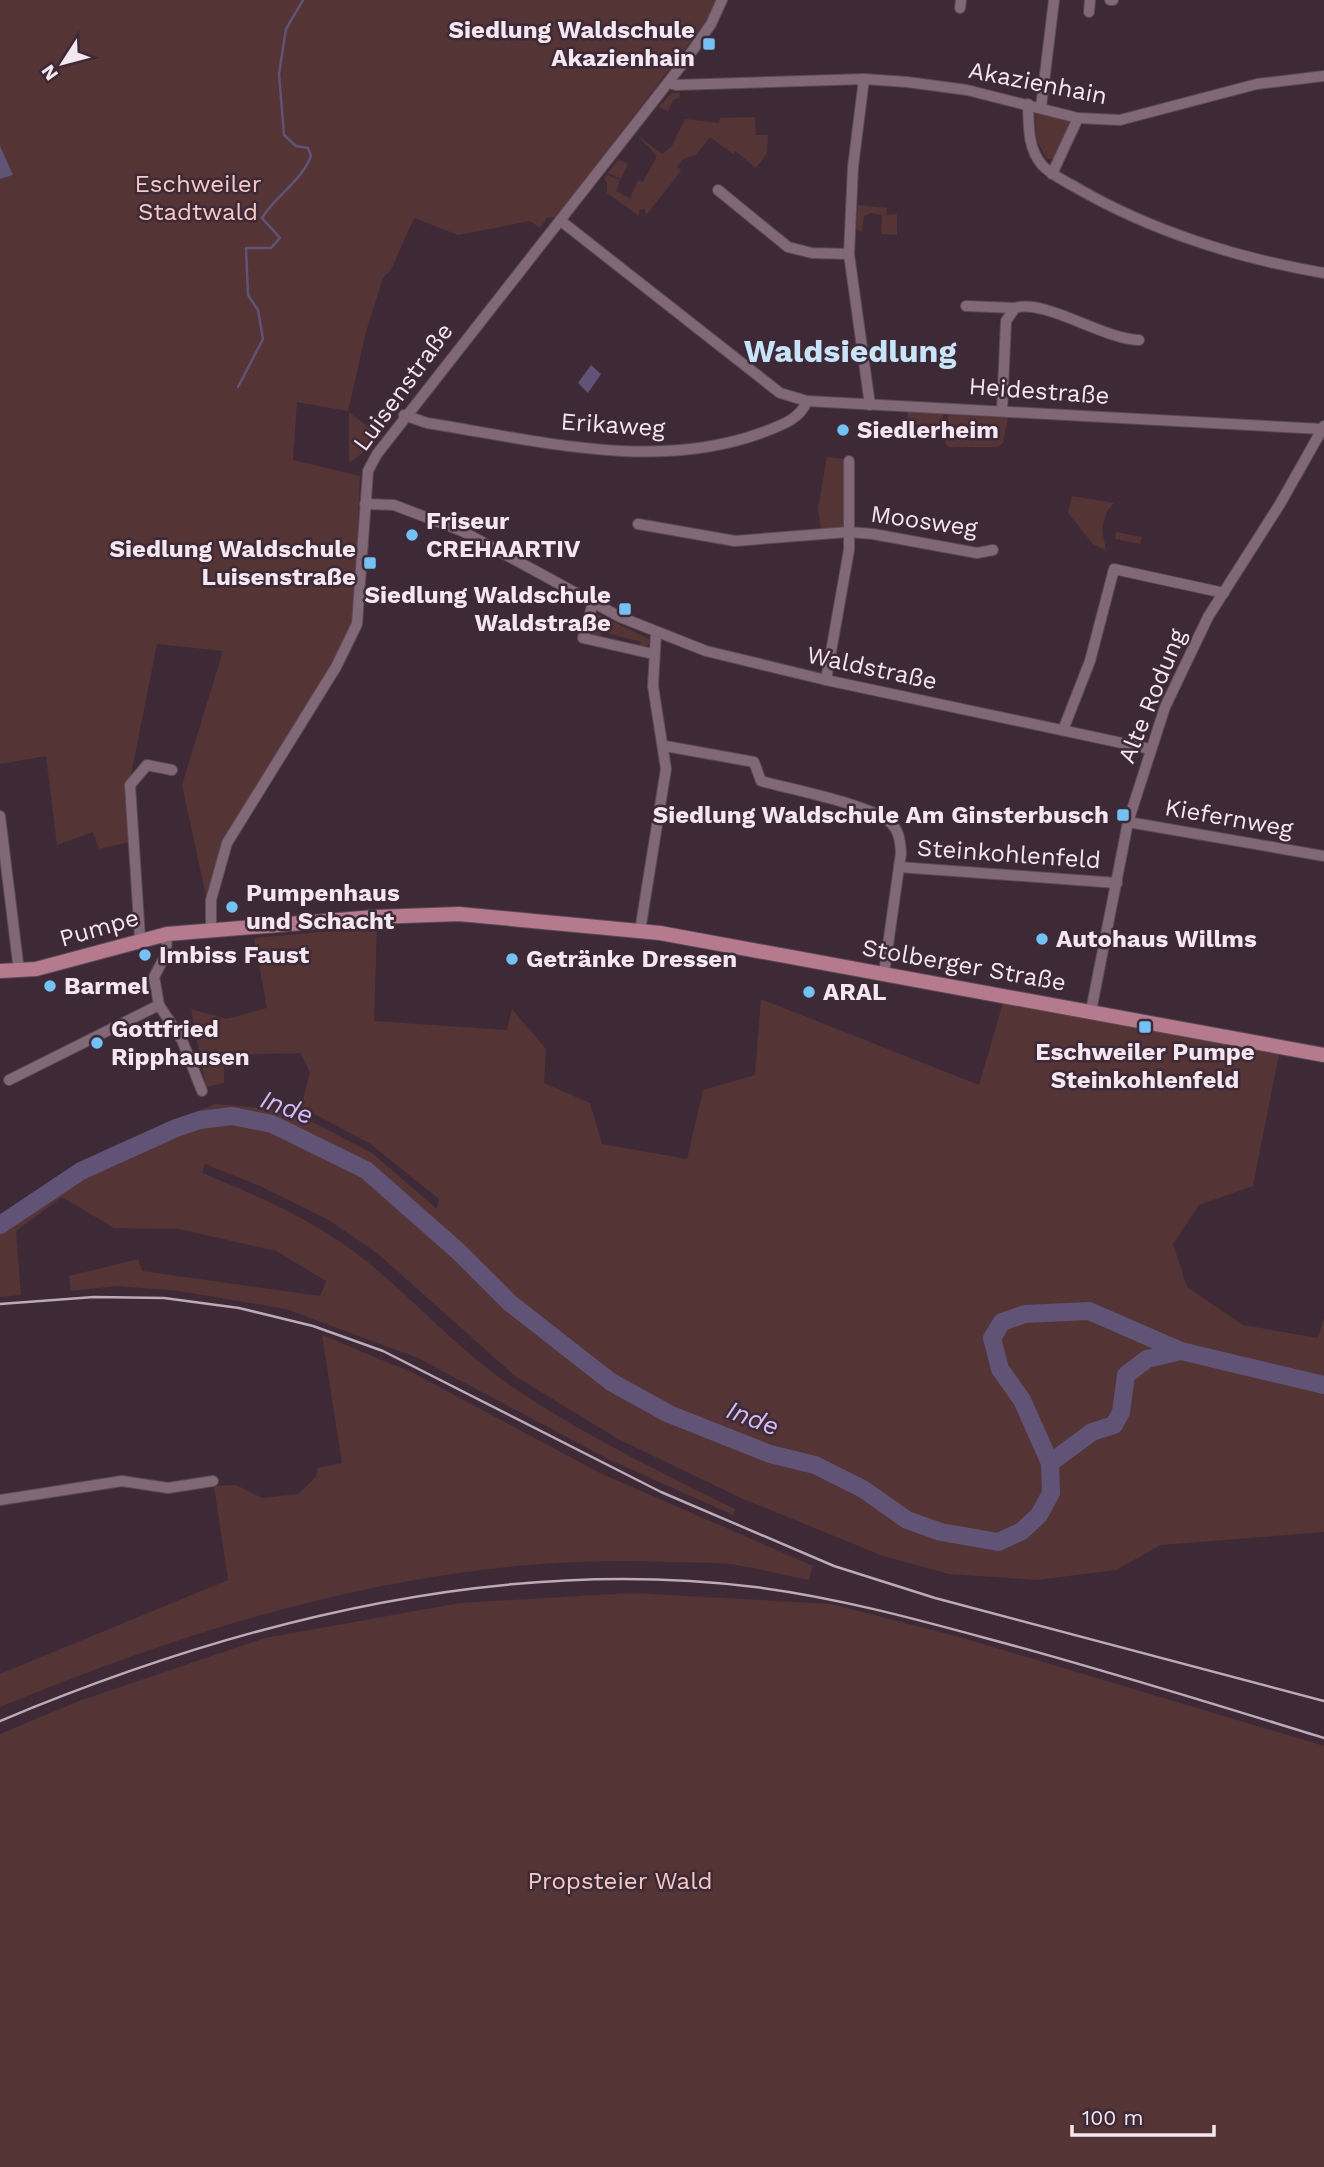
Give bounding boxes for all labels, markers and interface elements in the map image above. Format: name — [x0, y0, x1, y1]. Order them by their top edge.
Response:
place label: Siedlung Waldschule Akazienhain — [449, 16, 695, 72]
north arrow — [28, 28, 98, 98]
marker: Siedlung Waldschule Akazienhain — [701, 36, 717, 52]
street label: Akazienhain — [966, 56, 1110, 110]
text: N — [36, 60, 63, 85]
park label: Eschweiler Stadtwald — [135, 170, 262, 226]
street label: Luisenstraße — [347, 318, 459, 456]
district label: Waldsiedlung — [744, 332, 956, 370]
street label: Heidestraße — [968, 372, 1110, 410]
street label: Erikaweg — [560, 407, 666, 443]
place label: Siedlerheim — [857, 416, 999, 444]
marker: Siedlerheim — [835, 422, 851, 438]
street label: Moosweg — [869, 500, 979, 542]
place label: Friseur CREHAARTIV — [426, 507, 581, 563]
marker: Friseur CREHAARTIV — [404, 527, 420, 543]
place label: Siedlung Waldschule Luisenstraße — [110, 535, 356, 591]
marker: Siedlung Waldschule Luisenstraße — [362, 555, 378, 571]
place label: Siedlung Waldschule Waldstraße — [365, 581, 611, 637]
marker: Siedlung Waldschule Waldstraße — [617, 601, 633, 617]
street label: Alte Rodung — [1112, 625, 1192, 767]
street label: Waldstraße — [804, 641, 940, 695]
street label: Kiefernweg — [1163, 793, 1295, 843]
place label: Siedlung Waldschule Am Ginsterbusch — [653, 801, 1109, 829]
marker: Siedlung Waldschule Am Ginsterbusch — [1115, 807, 1131, 823]
street label: Steinkohlenfeld — [916, 834, 1102, 874]
place label: Pumpenhaus und Schacht — [246, 879, 400, 935]
marker: Pumpenhaus und Schacht — [224, 899, 240, 915]
street label: Pumpe — [56, 903, 142, 953]
place label: Autohaus Willms — [1056, 925, 1257, 953]
marker: Autohaus Willms — [1034, 931, 1050, 947]
street label: Stolberger Straße — [860, 933, 1068, 997]
place label: Imbiss Faust — [159, 941, 310, 969]
place label: Getränke Dressen — [526, 945, 737, 973]
marker: Imbiss Faust — [137, 947, 153, 963]
marker: Getränke Dressen — [504, 951, 520, 967]
place label: Barmel — [64, 972, 149, 1000]
marker: Barmel — [42, 978, 58, 994]
place label: ARAL — [823, 978, 886, 1006]
marker: ARAL — [801, 984, 817, 1000]
place label: Gottfried Ripphausen — [111, 1015, 250, 1071]
marker: Eschweiler Pumpe Steinkohlenfeld — [1137, 1019, 1153, 1035]
marker: Gottfried Ripphausen — [89, 1035, 105, 1051]
place label: Eschweiler Pumpe Steinkohlenfeld — [1035, 1038, 1255, 1094]
water label: Inde — [257, 1084, 317, 1130]
water label: Inde — [723, 1394, 783, 1442]
park label: Propsteier Wald — [527, 1867, 713, 1895]
scale bar — [1072, 2094, 1214, 2138]
text: 100 m — [1082, 2105, 1144, 2130]

